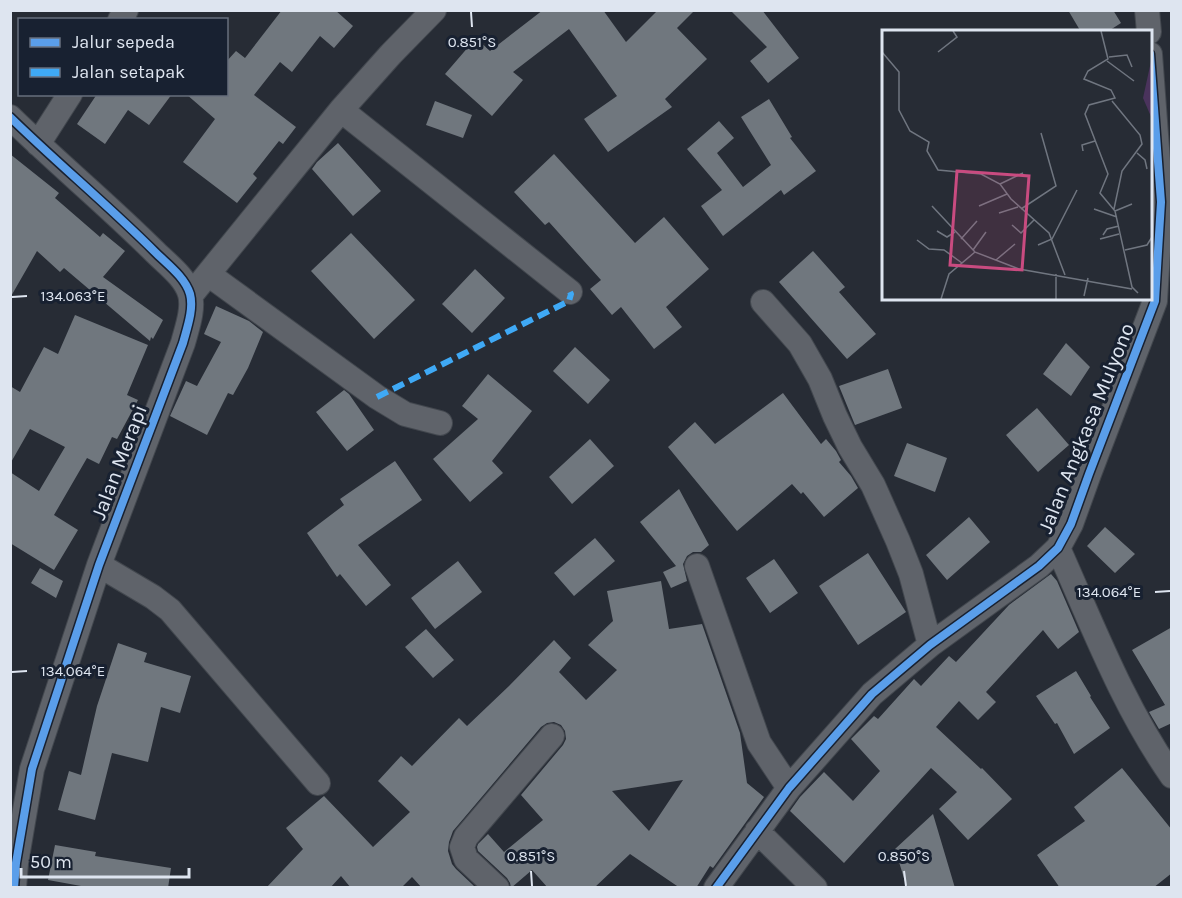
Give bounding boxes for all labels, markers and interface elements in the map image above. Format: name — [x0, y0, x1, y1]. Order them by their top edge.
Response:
legend — [18, 18, 228, 96]
inset map — [882, 30, 1152, 300]
text: Jalur sepeda — [72, 31, 175, 53]
text: 0.851°S — [448, 33, 496, 51]
text: Jalan setapak — [72, 61, 185, 83]
text: 134.063°E — [41, 287, 105, 305]
street label: Jalan Angkasa Mulyono — [1033, 319, 1139, 537]
street label: Jalan Merapi — [86, 401, 152, 523]
text: 134.064°E — [1077, 583, 1141, 601]
text: 134.064°E — [41, 662, 105, 680]
scale bar — [21, 841, 189, 879]
text: 0.851°S — [507, 847, 555, 865]
text: 0.850°S — [878, 847, 930, 865]
text: 50 m — [30, 851, 72, 873]

